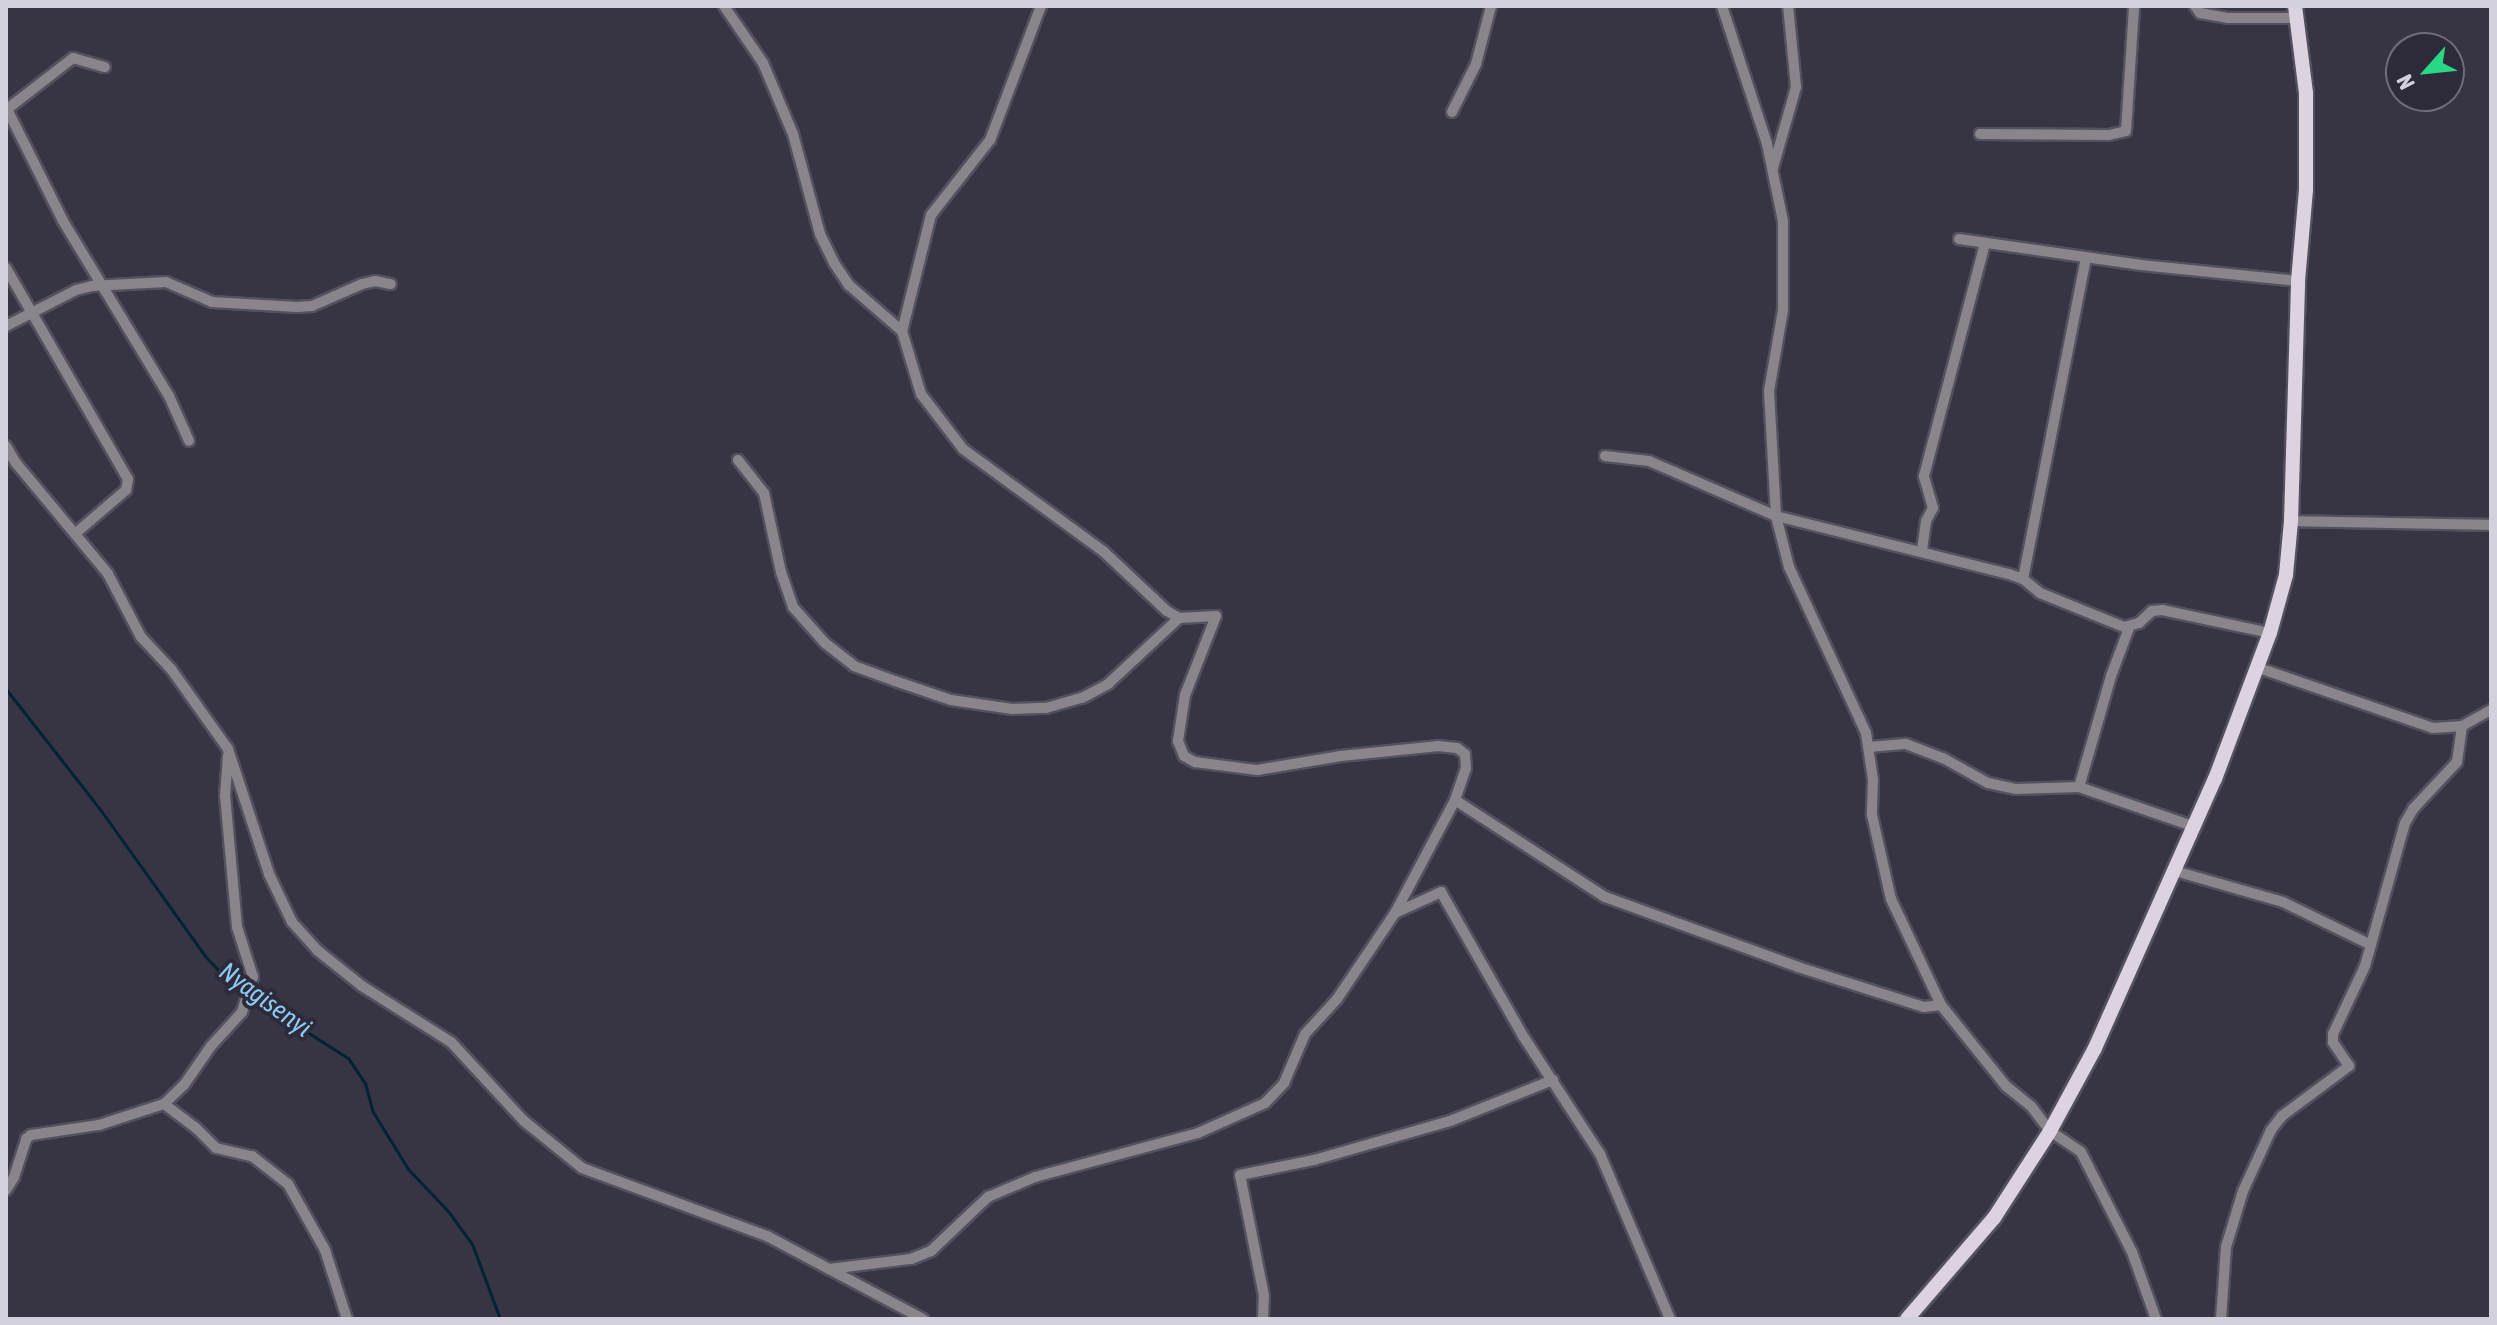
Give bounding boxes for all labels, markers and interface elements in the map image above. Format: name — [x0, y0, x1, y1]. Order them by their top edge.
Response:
north arrow — [2385, 32, 2465, 112]
text: N — [2391, 70, 2420, 94]
water label: Nyagisenyi — [213, 956, 317, 1044]

